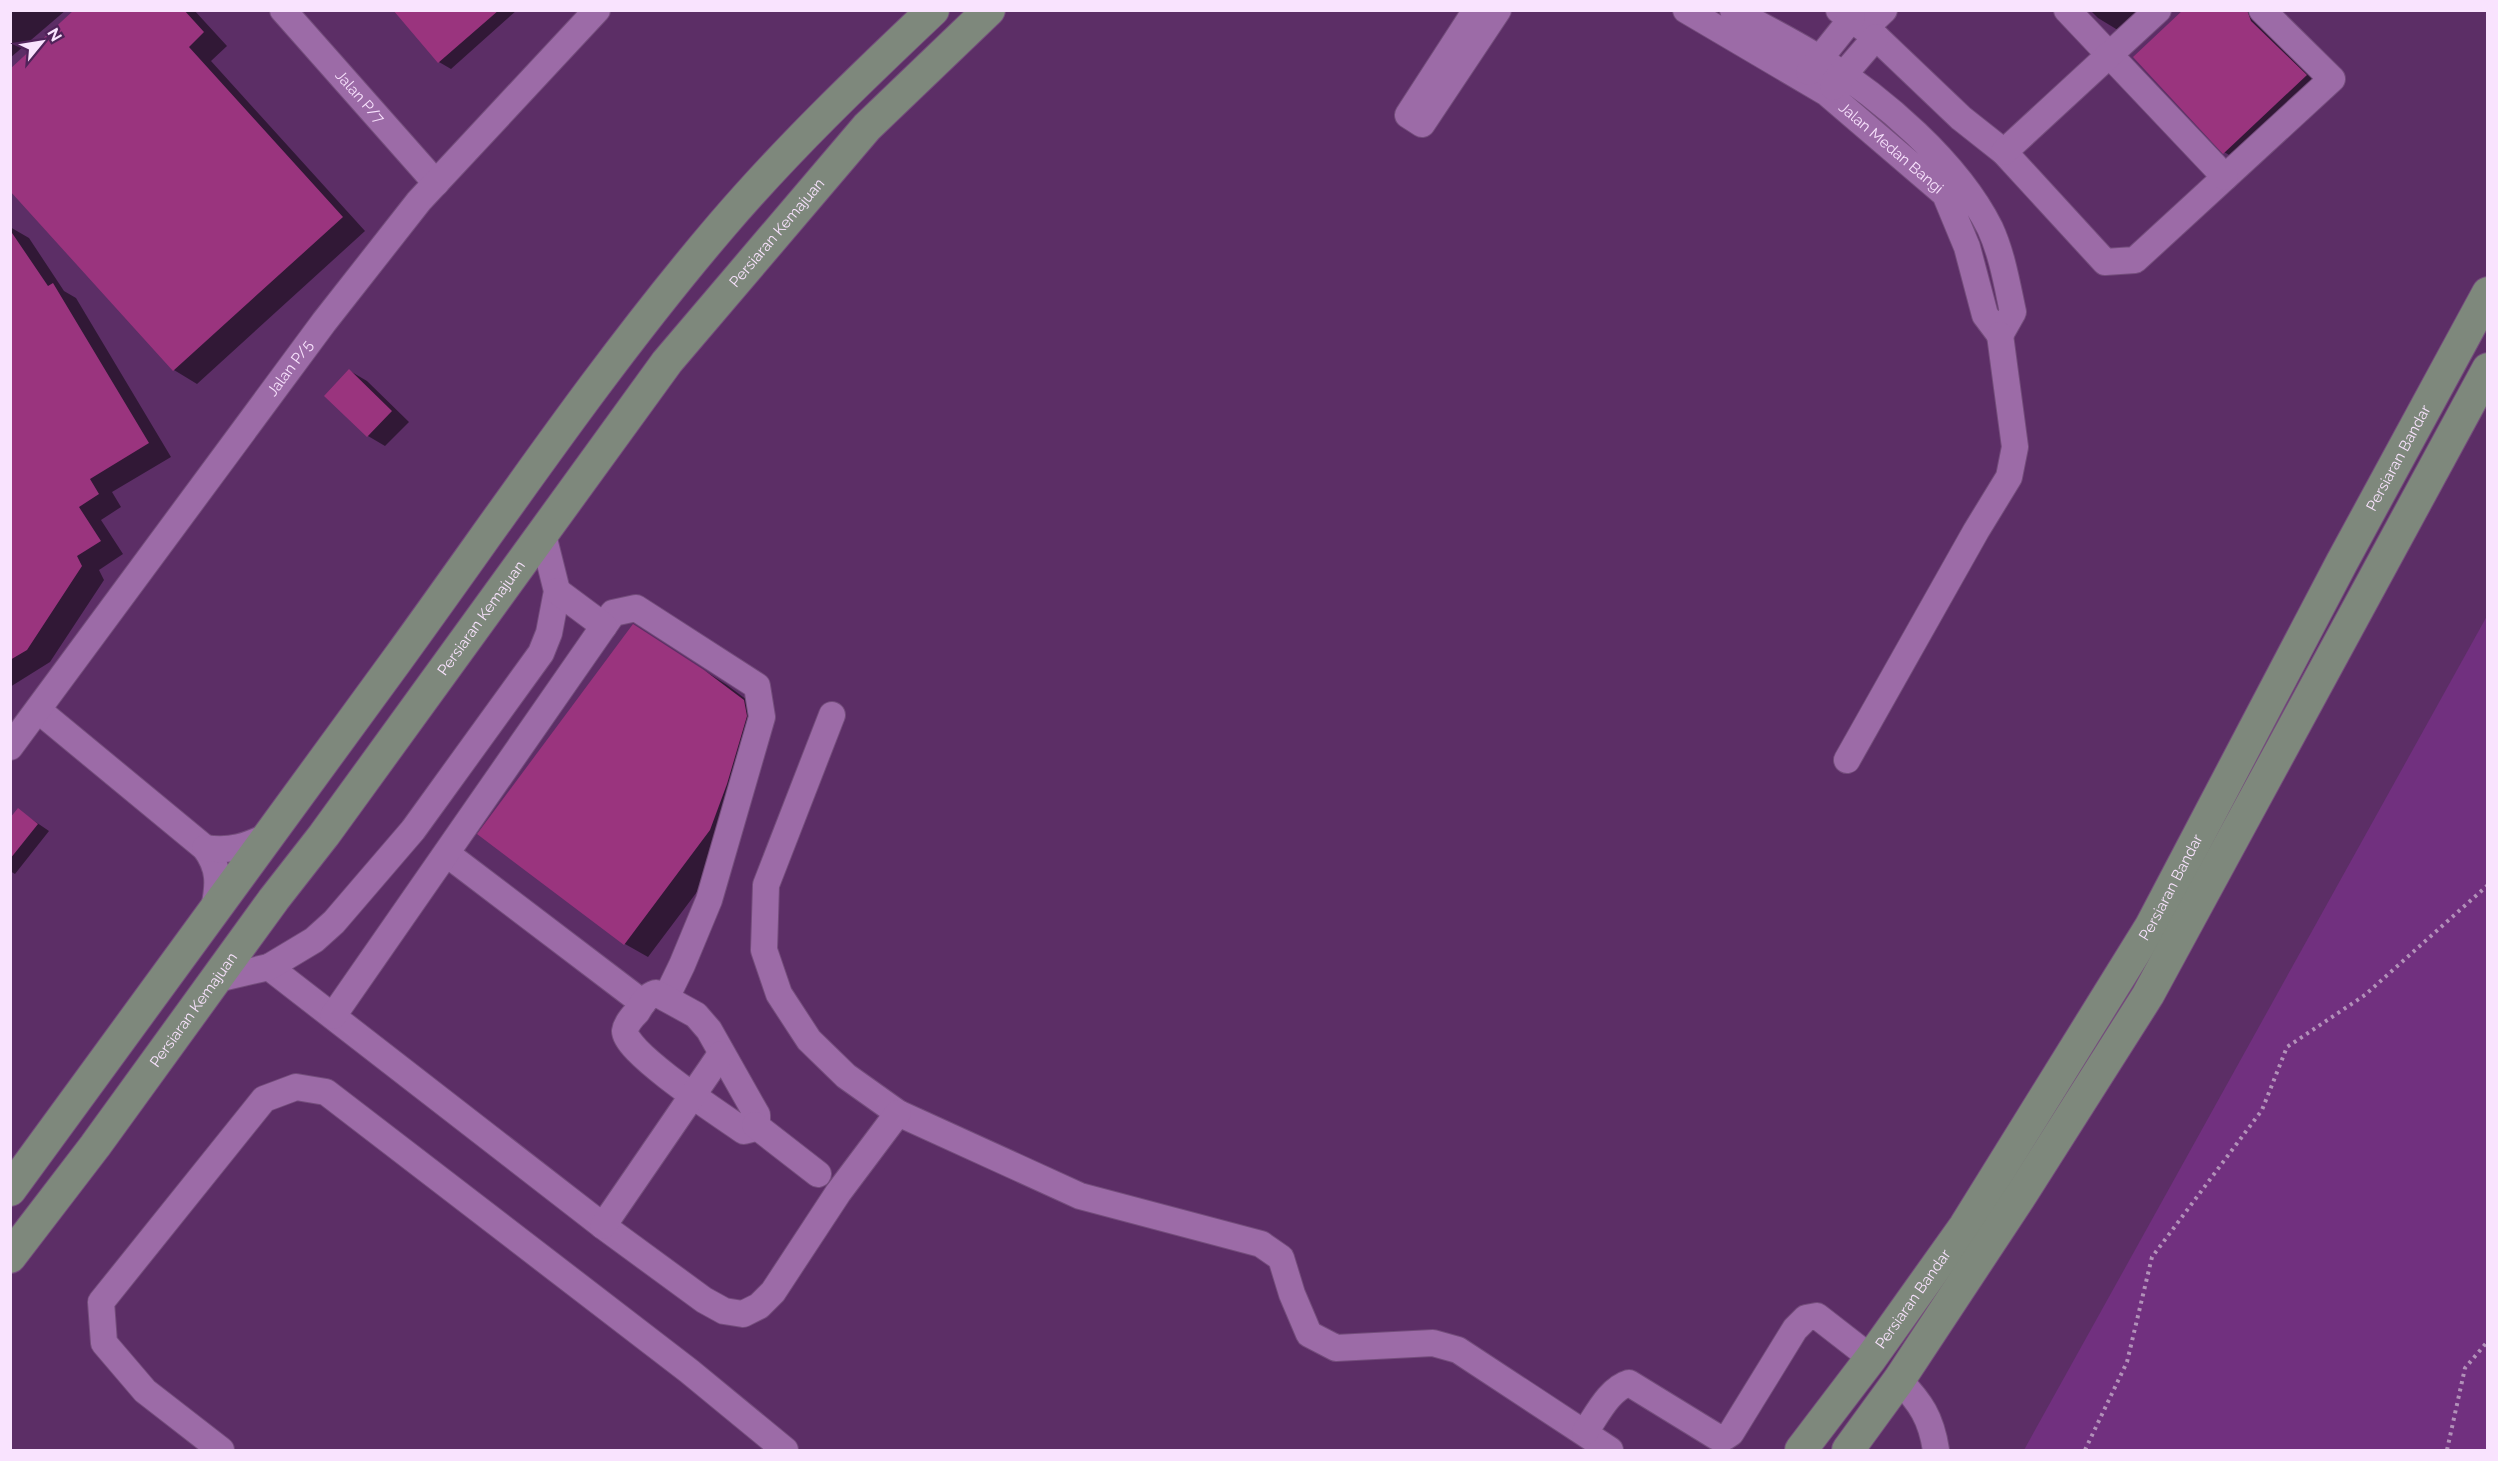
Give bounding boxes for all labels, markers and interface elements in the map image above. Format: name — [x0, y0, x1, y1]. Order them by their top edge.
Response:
north arrow — [12, 12, 72, 72]
text: N — [43, 25, 66, 45]
street label: Jalan P/7 — [331, 66, 388, 127]
street label: Jalan Medan Bangi — [1835, 98, 1947, 197]
street label: Persiaran Kemajuan — [726, 175, 828, 291]
street label: Jalan P/5 — [263, 337, 316, 400]
street label: Persiaran Bandar — [2362, 401, 2435, 514]
street label: Persiaran Kemajuan — [434, 557, 529, 679]
street label: Persiaran Bandar — [2135, 831, 2207, 944]
street label: Persiaran Kemajuan — [146, 949, 241, 1071]
street label: Persiaran Bandar — [1872, 1245, 1955, 1352]

